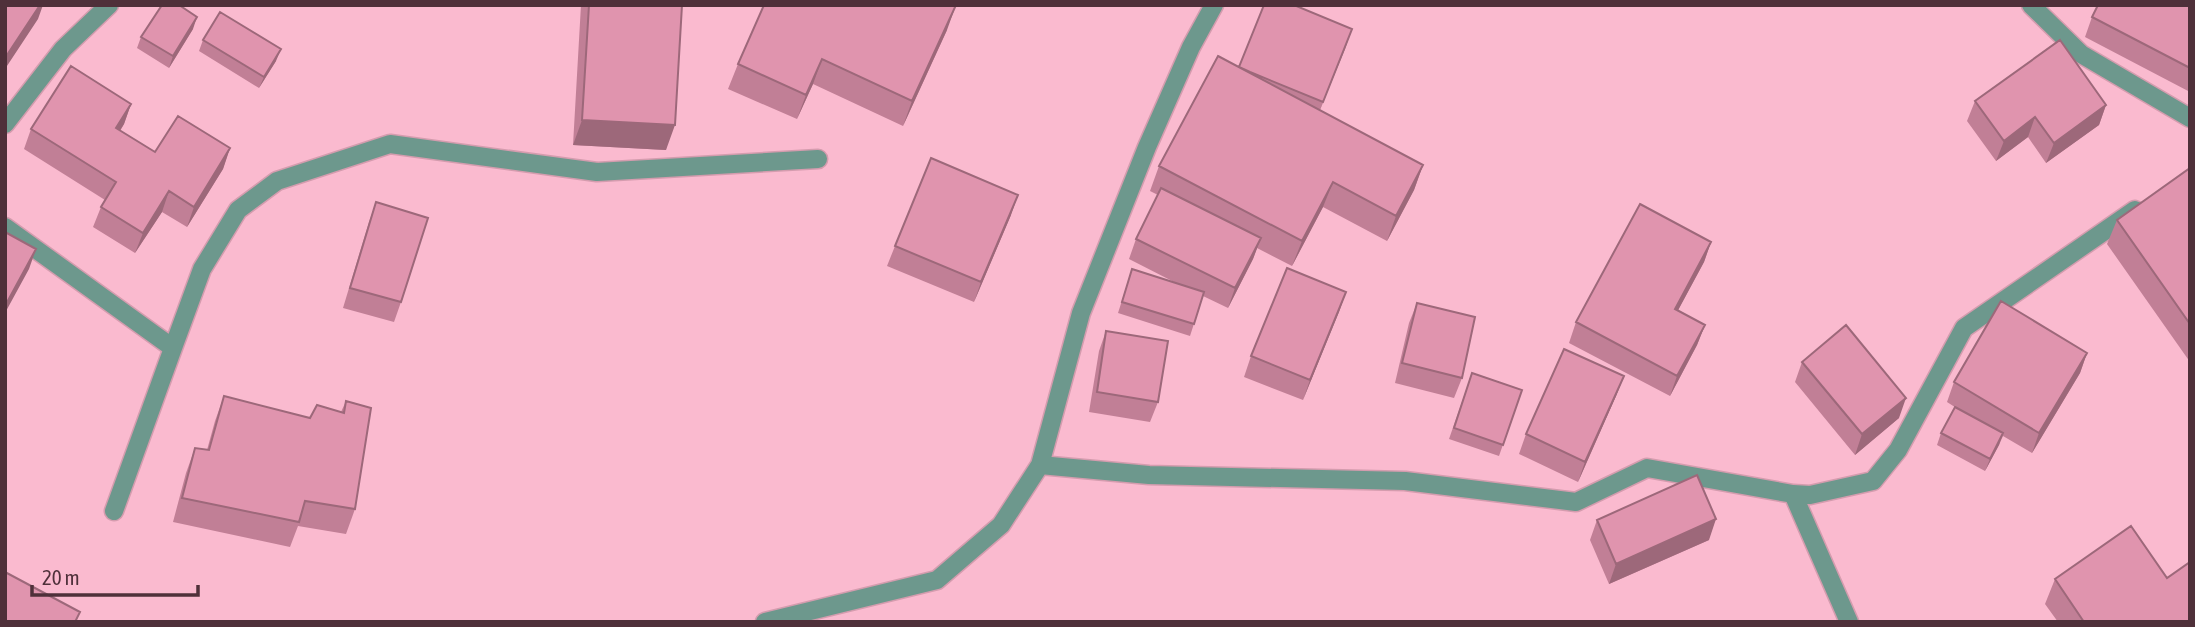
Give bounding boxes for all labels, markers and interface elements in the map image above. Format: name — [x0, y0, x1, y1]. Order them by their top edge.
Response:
scale bar — [32, 554, 198, 598]
text: 20 m — [42, 565, 80, 589]

